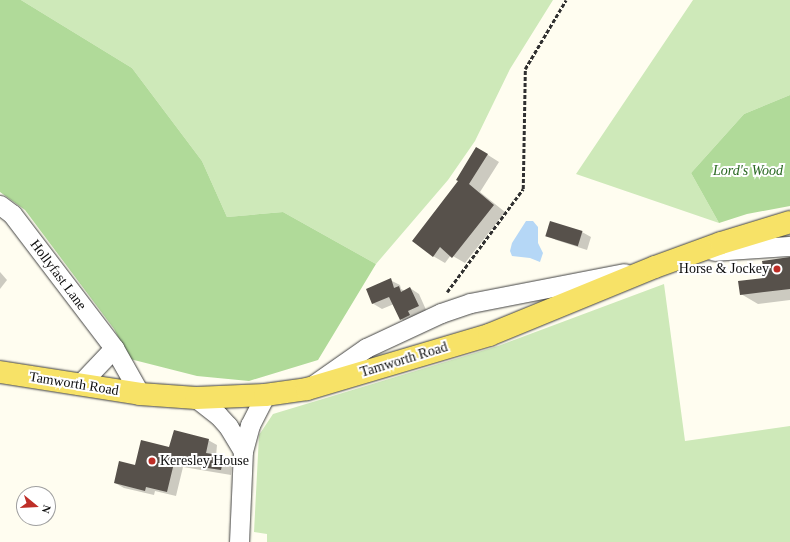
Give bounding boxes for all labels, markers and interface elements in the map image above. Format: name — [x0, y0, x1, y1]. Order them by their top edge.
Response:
park label: Lord's Wood — [713, 163, 783, 179]
street label: Hollyfast Lane — [26, 237, 90, 313]
place label: Horse & Jockey — [679, 261, 769, 277]
marker: Horse & Jockey — [772, 264, 782, 274]
street label: Tamworth Road — [358, 339, 450, 381]
street label: Tamworth Road — [28, 369, 120, 399]
place label: Keresley House — [160, 453, 249, 469]
marker: Keresley House — [147, 456, 157, 466]
north arrow — [16, 486, 56, 526]
text: N — [40, 504, 53, 515]

